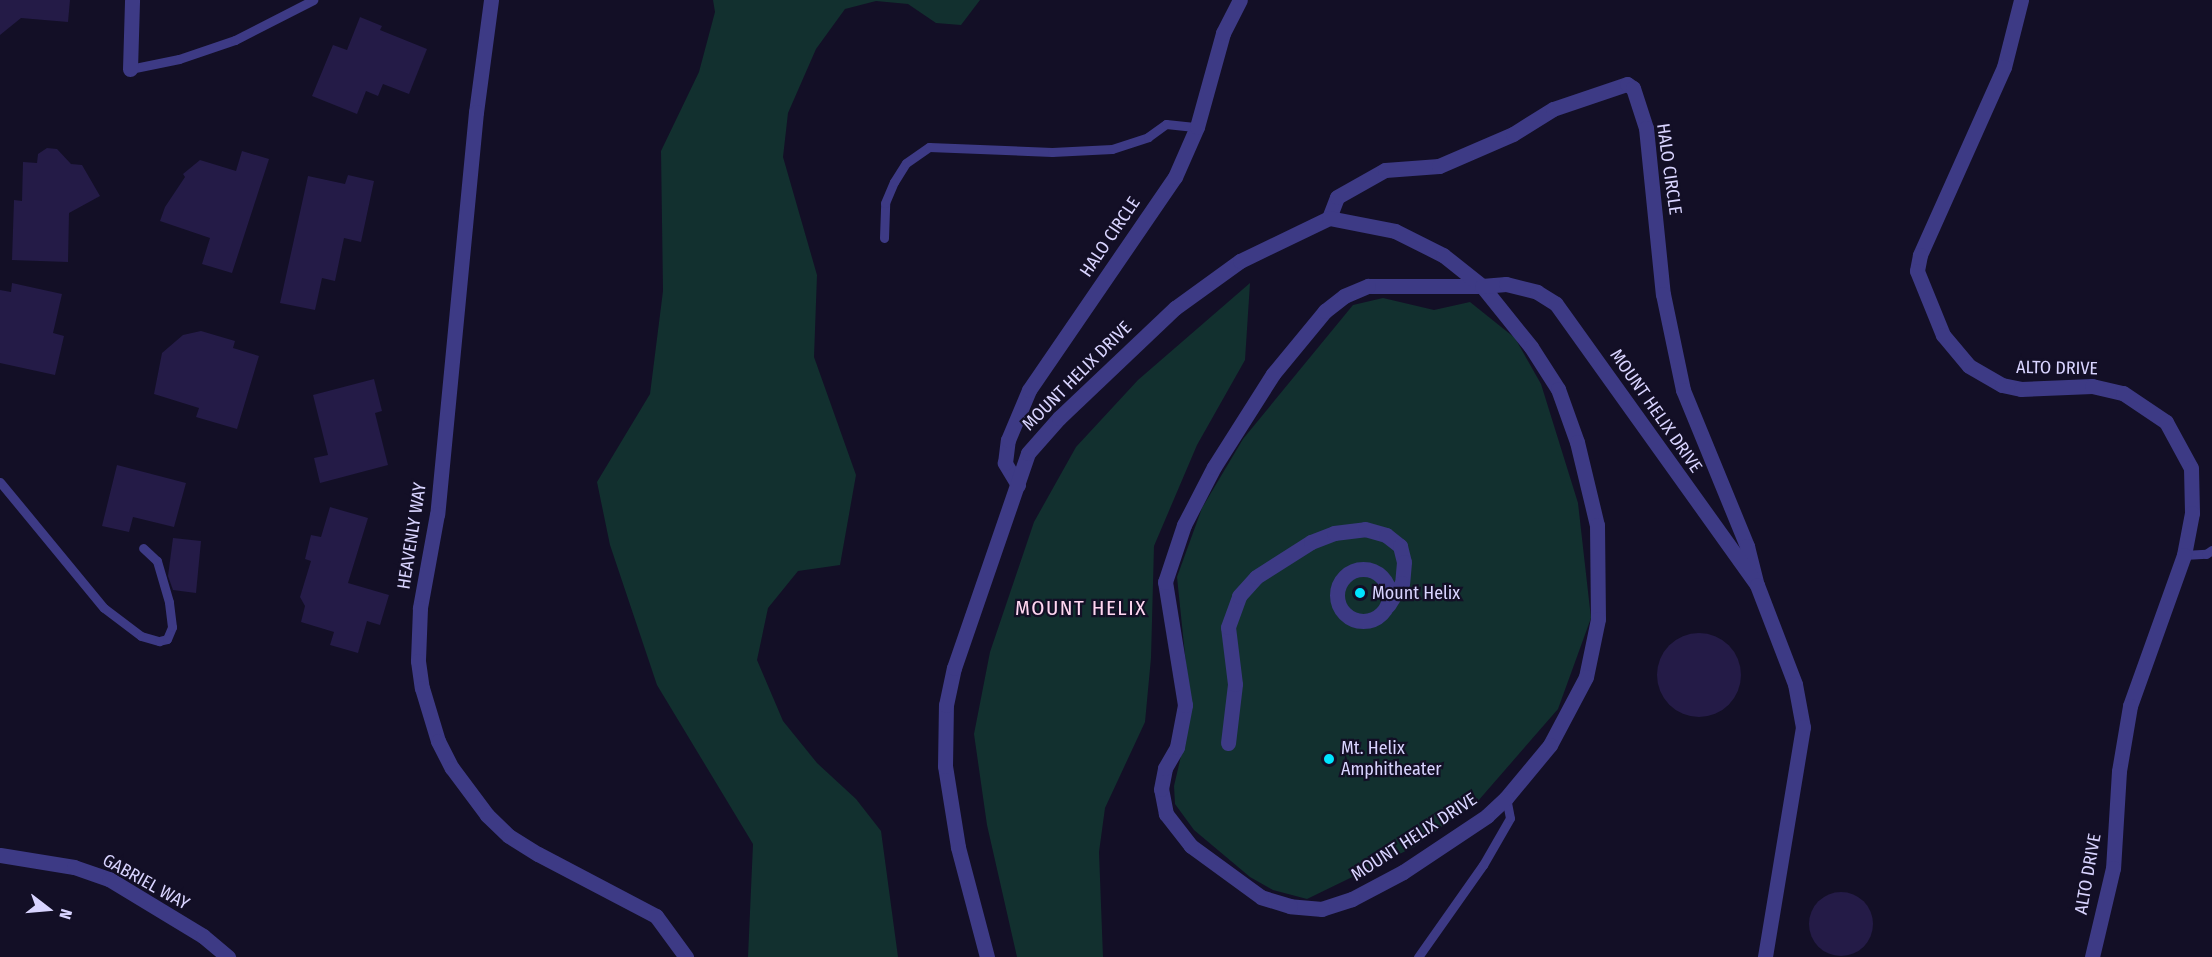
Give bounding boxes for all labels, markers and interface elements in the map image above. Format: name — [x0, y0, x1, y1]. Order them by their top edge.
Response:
street label: HALO CIRCLE — [1652, 122, 1686, 216]
street label: HALO CIRCLE — [1075, 193, 1145, 281]
street label: MOUNT HELIX DRIVE — [1018, 317, 1136, 435]
street label: MOUNT HELIX DRIVE — [1605, 345, 1707, 477]
street label: ALTO DRIVE — [2016, 356, 2098, 380]
street label: HEAVENLY WAY — [393, 481, 431, 591]
place label: Mount Helix — [1372, 582, 1460, 604]
marker: Mount Helix — [1353, 586, 1367, 600]
district label: MOUNT HELIX — [1015, 595, 1147, 621]
place label: Mt. Helix Amphitheater — [1341, 738, 1442, 780]
marker: Mt. Helix Amphitheater — [1322, 752, 1336, 766]
street label: MOUNT HELIX DRIVE — [1347, 788, 1481, 886]
street label: ALTO DRIVE — [2070, 832, 2106, 916]
street label: GABRIEL WAY — [99, 849, 193, 915]
north arrow — [18, 879, 78, 939]
text: N — [55, 907, 76, 921]

